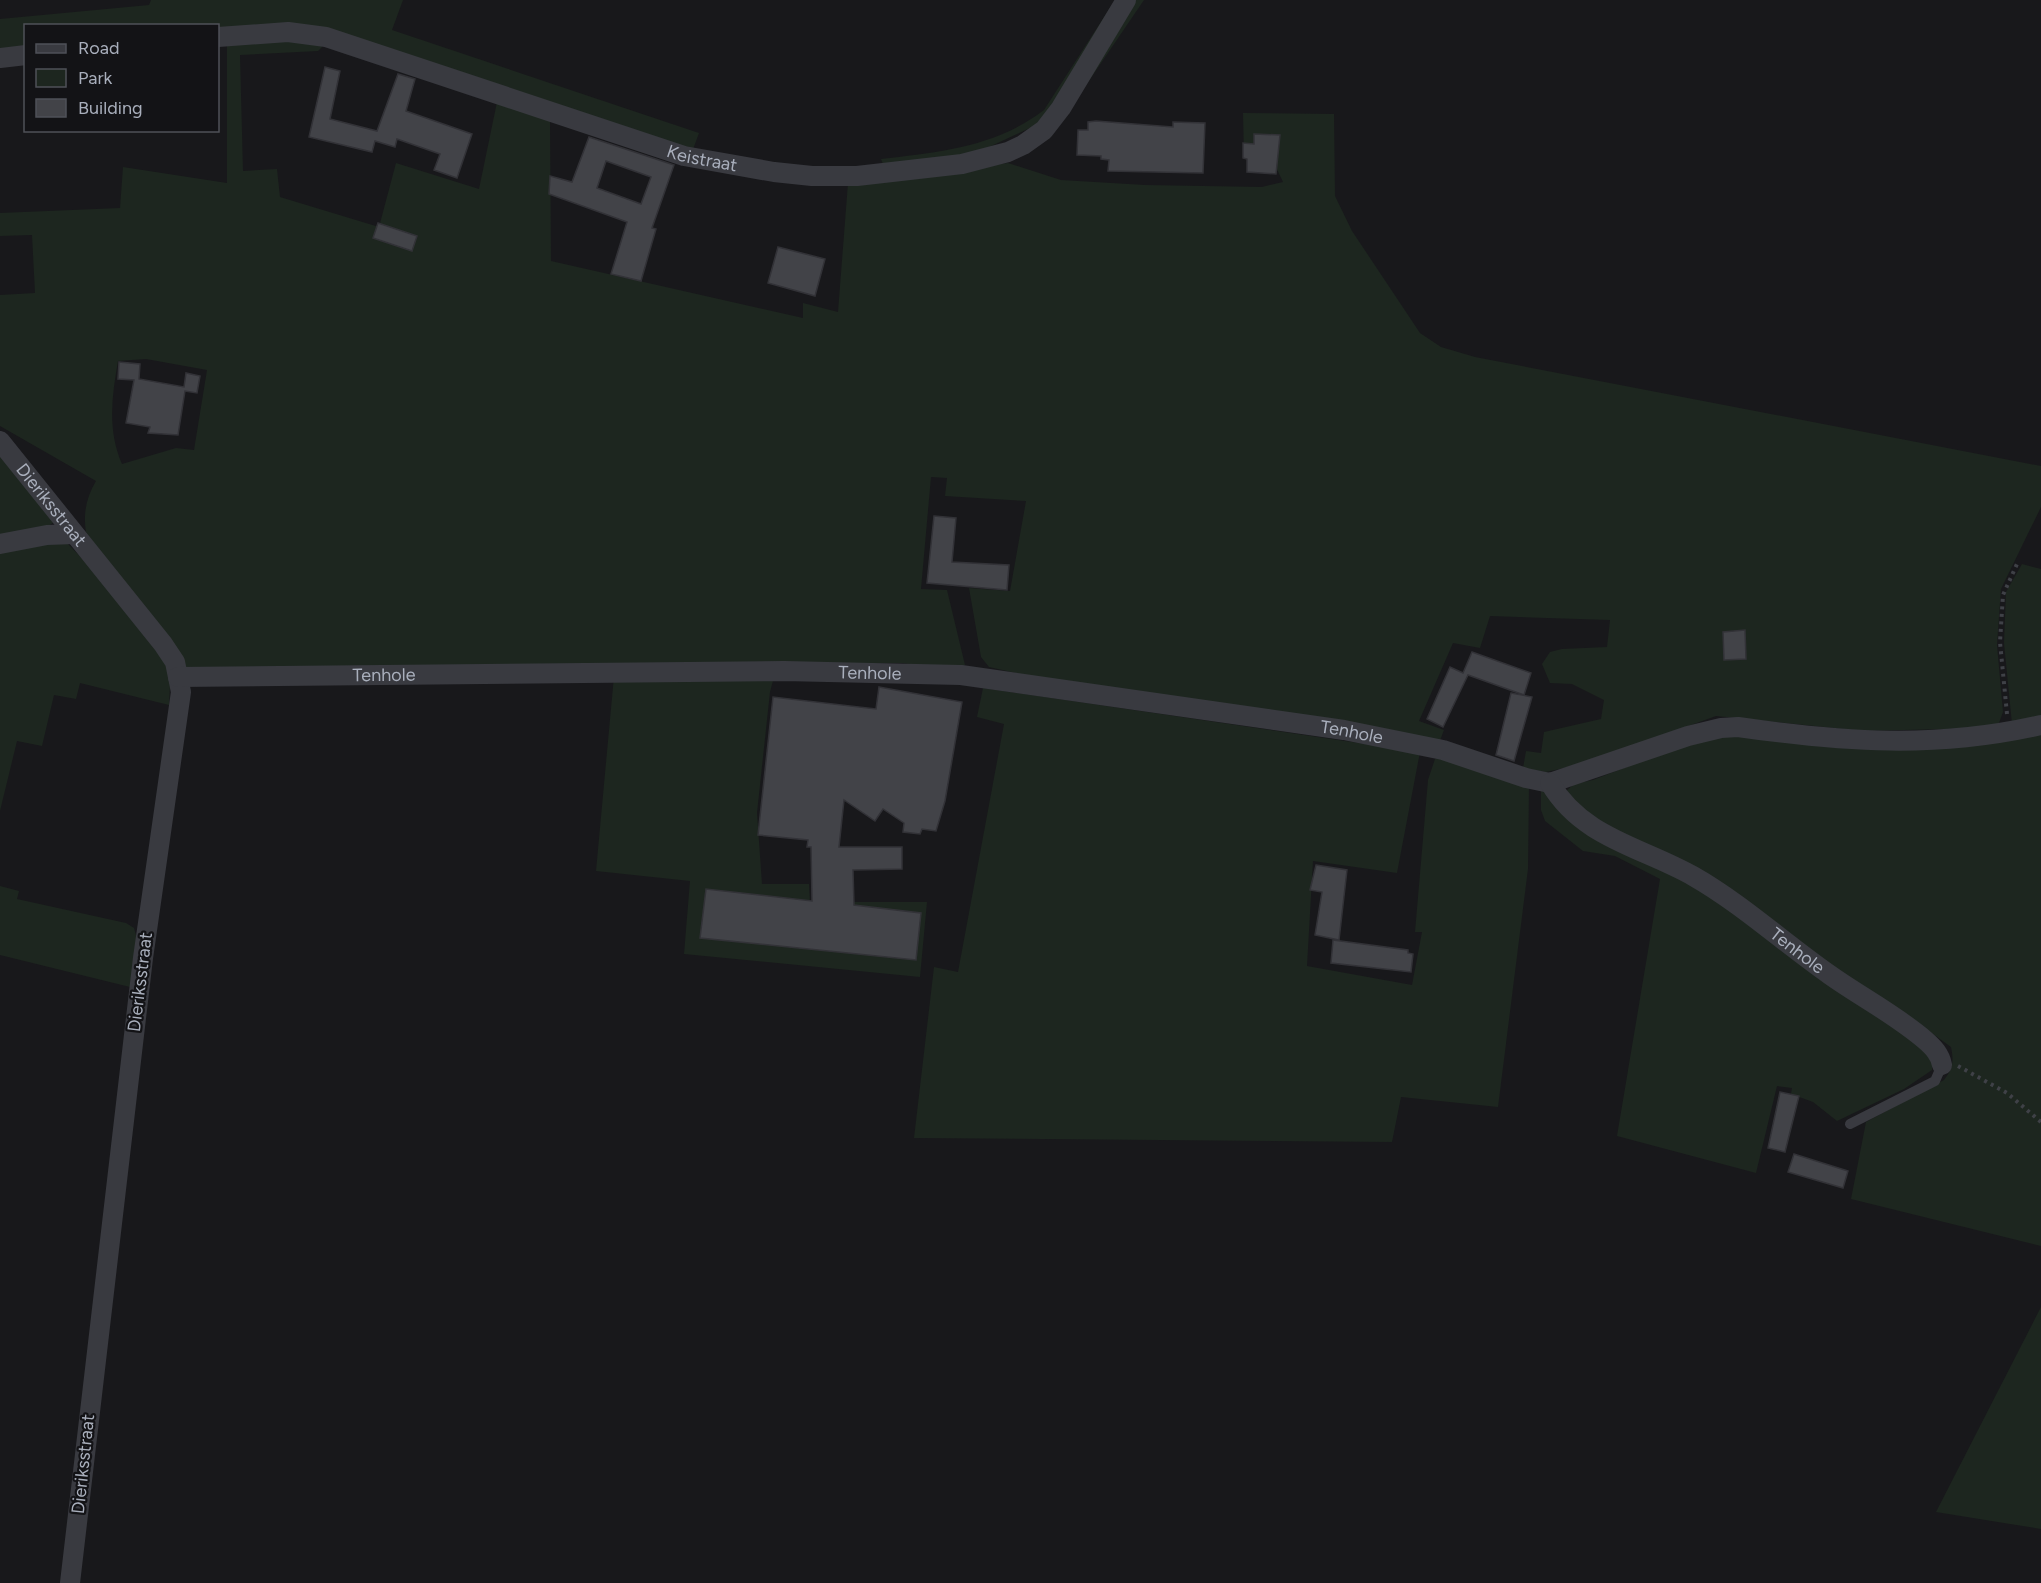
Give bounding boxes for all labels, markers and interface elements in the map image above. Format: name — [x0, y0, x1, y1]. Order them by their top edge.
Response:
legend — [24, 24, 219, 132]
text: Road — [78, 37, 119, 59]
text: Park — [78, 67, 113, 89]
text: Building — [78, 97, 143, 119]
street label: Keistraat — [664, 140, 739, 176]
street label: Dieriksstraat — [11, 459, 91, 551]
street label: Tenhole — [838, 661, 902, 685]
street label: Tenhole — [352, 664, 416, 686]
street label: Tenhole — [1319, 716, 1385, 749]
street label: Tenhole — [1766, 923, 1829, 979]
street label: Dieriksstraat — [123, 931, 157, 1033]
street label: Dieriksstraat — [67, 1413, 99, 1515]

